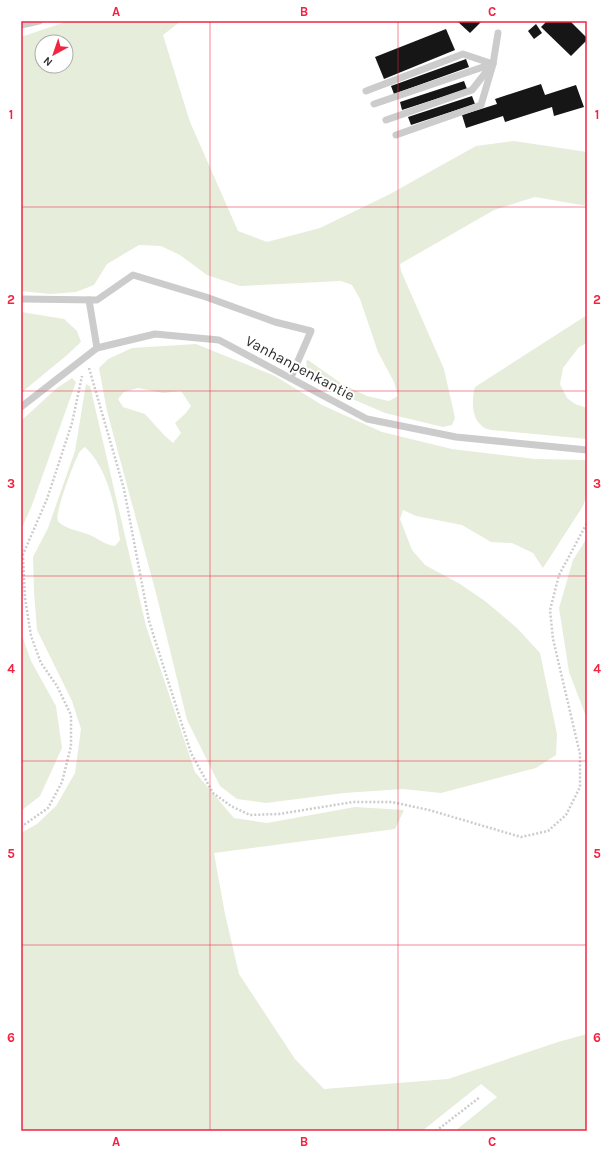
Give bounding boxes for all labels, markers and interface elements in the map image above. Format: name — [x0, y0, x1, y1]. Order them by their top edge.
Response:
text: A — [112, 4, 120, 19]
text: B — [300, 4, 308, 19]
text: C — [488, 4, 496, 19]
north arrow — [34, 34, 74, 74]
text: N — [41, 54, 55, 69]
text: 1 — [9, 107, 13, 122]
text: 1 — [595, 107, 599, 122]
text: 2 — [7, 292, 15, 307]
text: 2 — [593, 292, 601, 307]
street label: Vanhanpenkantie — [242, 332, 358, 404]
text: 3 — [7, 476, 15, 491]
text: 3 — [593, 476, 601, 491]
text: 4 — [7, 661, 15, 676]
text: 4 — [593, 661, 601, 676]
text: 5 — [7, 846, 15, 861]
text: 5 — [593, 846, 601, 861]
text: 6 — [7, 1030, 15, 1045]
text: 6 — [593, 1030, 601, 1045]
text: A — [112, 1134, 120, 1149]
text: B — [300, 1134, 308, 1149]
text: C — [488, 1134, 496, 1149]

